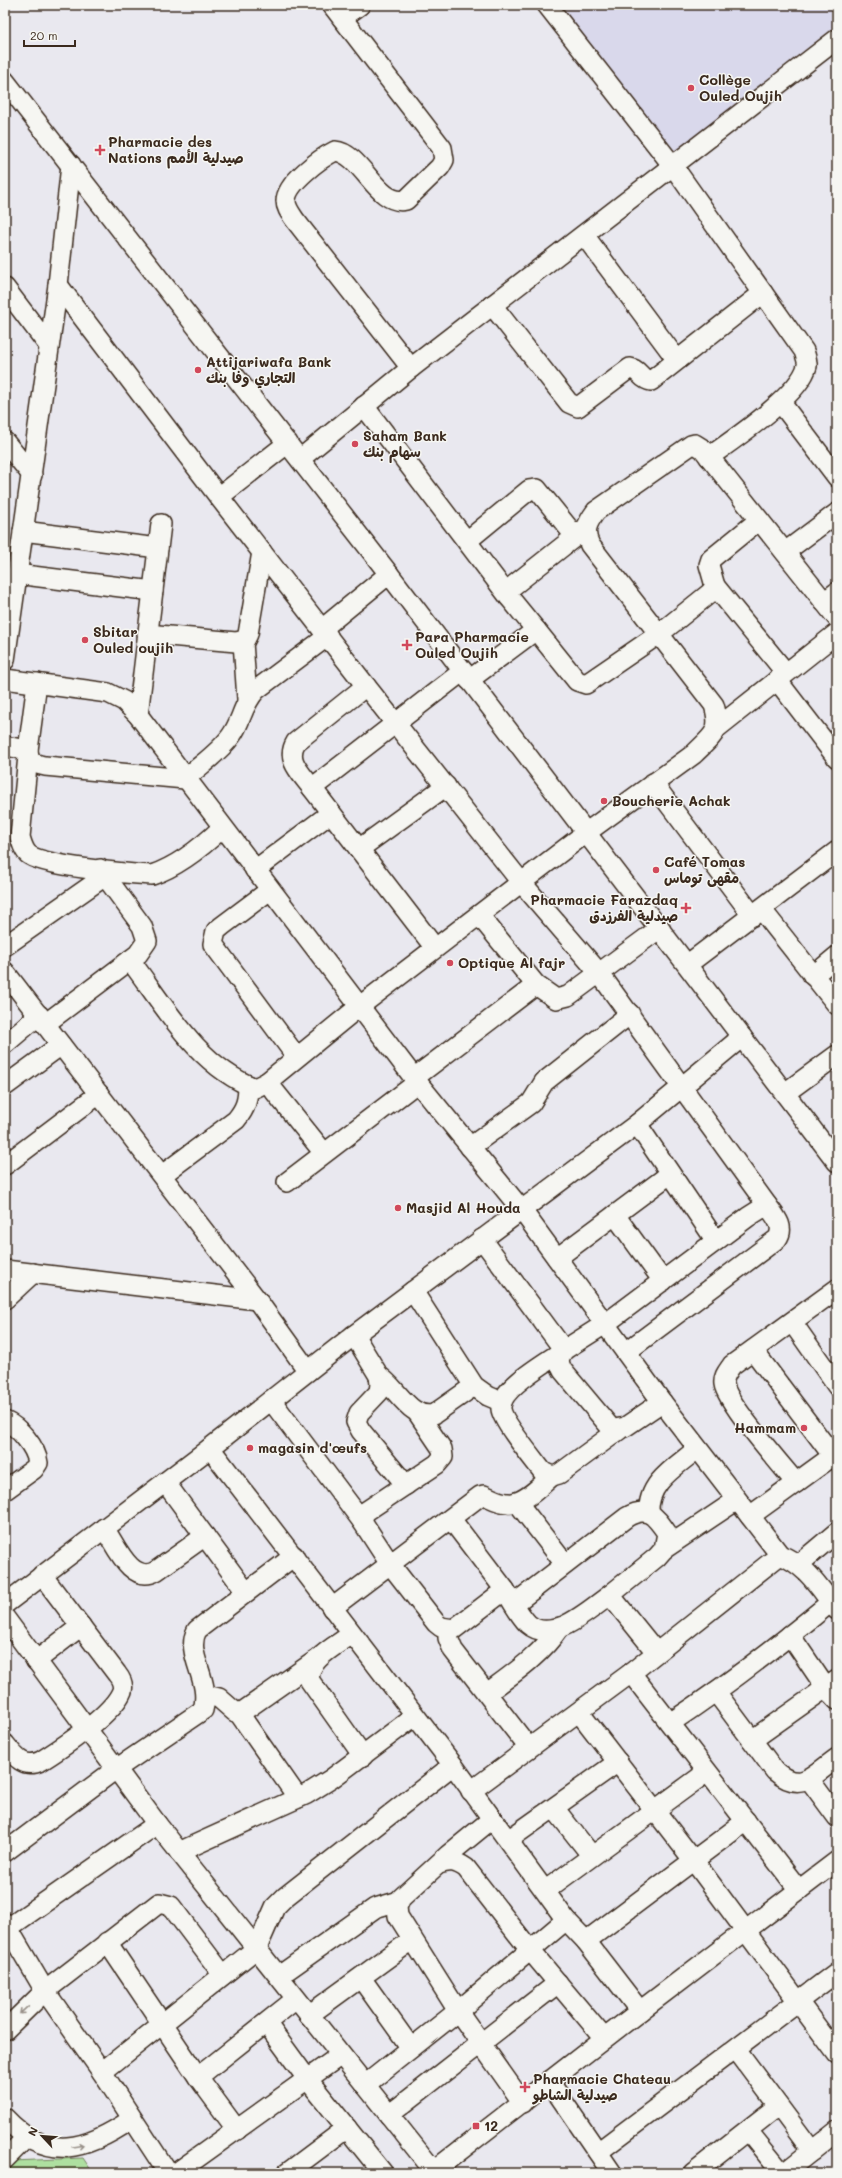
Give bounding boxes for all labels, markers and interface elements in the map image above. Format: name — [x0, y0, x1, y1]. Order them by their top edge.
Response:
scale bar — [24, 22, 75, 48]
text: 20 m — [30, 27, 58, 43]
place label: Collège Ouled Oujih — [699, 70, 782, 105]
marker: Collège Ouled Oujih — [686, 83, 696, 93]
place label: Pharmacie des Nations صيدلية الأمم — [108, 132, 244, 169]
marker: Pharmacie des Nations صيدلية الأمم — [95, 145, 105, 155]
place label: Attijariwafa Bank التجاري وفا بنك — [206, 352, 331, 389]
marker: Attijariwafa Bank التجاري وفا بنك — [193, 365, 203, 375]
place label: Saham Bank سهام بنك — [363, 426, 447, 463]
marker: Saham Bank سهام بنك — [350, 439, 360, 449]
place label: Sbitar Ouled oujih — [93, 622, 173, 657]
place label: Para Pharmacie Ouled Oujih — [415, 627, 529, 662]
marker: Sbitar Ouled oujih — [80, 635, 90, 645]
marker: Para Pharmacie Ouled Oujih — [402, 640, 412, 650]
place label: Boucherie Achak — [612, 791, 731, 810]
marker: Boucherie Achak — [599, 796, 609, 806]
place label: Café Tomas مقهى توماس — [664, 852, 745, 888]
marker: Café Tomas مقهى توماس — [651, 865, 661, 875]
place label: Pharmacie Farazdaq صيدلية الفرزدق — [530, 890, 678, 925]
marker: Pharmacie Farazdaq صيدلية الفرزدق — [681, 903, 691, 913]
place label: Optique Al fajr — [458, 953, 565, 972]
marker: Optique Al fajr — [445, 958, 455, 968]
place label: Masjid Al Houda — [406, 1198, 521, 1217]
marker: Masjid Al Houda — [393, 1203, 403, 1213]
place label: Hammam — [734, 1418, 796, 1437]
marker: Hammam — [799, 1423, 809, 1433]
place label: magasin d'œufs — [258, 1438, 367, 1457]
marker: magasin d'œufs — [245, 1443, 255, 1453]
one-way arrow — [19, 2005, 29, 2015]
place label: Pharmacie Chateau صيدلية الشاطو — [532, 2069, 671, 2105]
marker: Pharmacie Chateau صيدلية الشاطو — [520, 2082, 530, 2092]
north arrow — [22, 2116, 62, 2156]
place label: 12 — [484, 2116, 498, 2135]
marker: 12 — [471, 2121, 481, 2131]
text: N — [24, 2124, 41, 2138]
one-way arrow — [72, 2142, 85, 2150]

